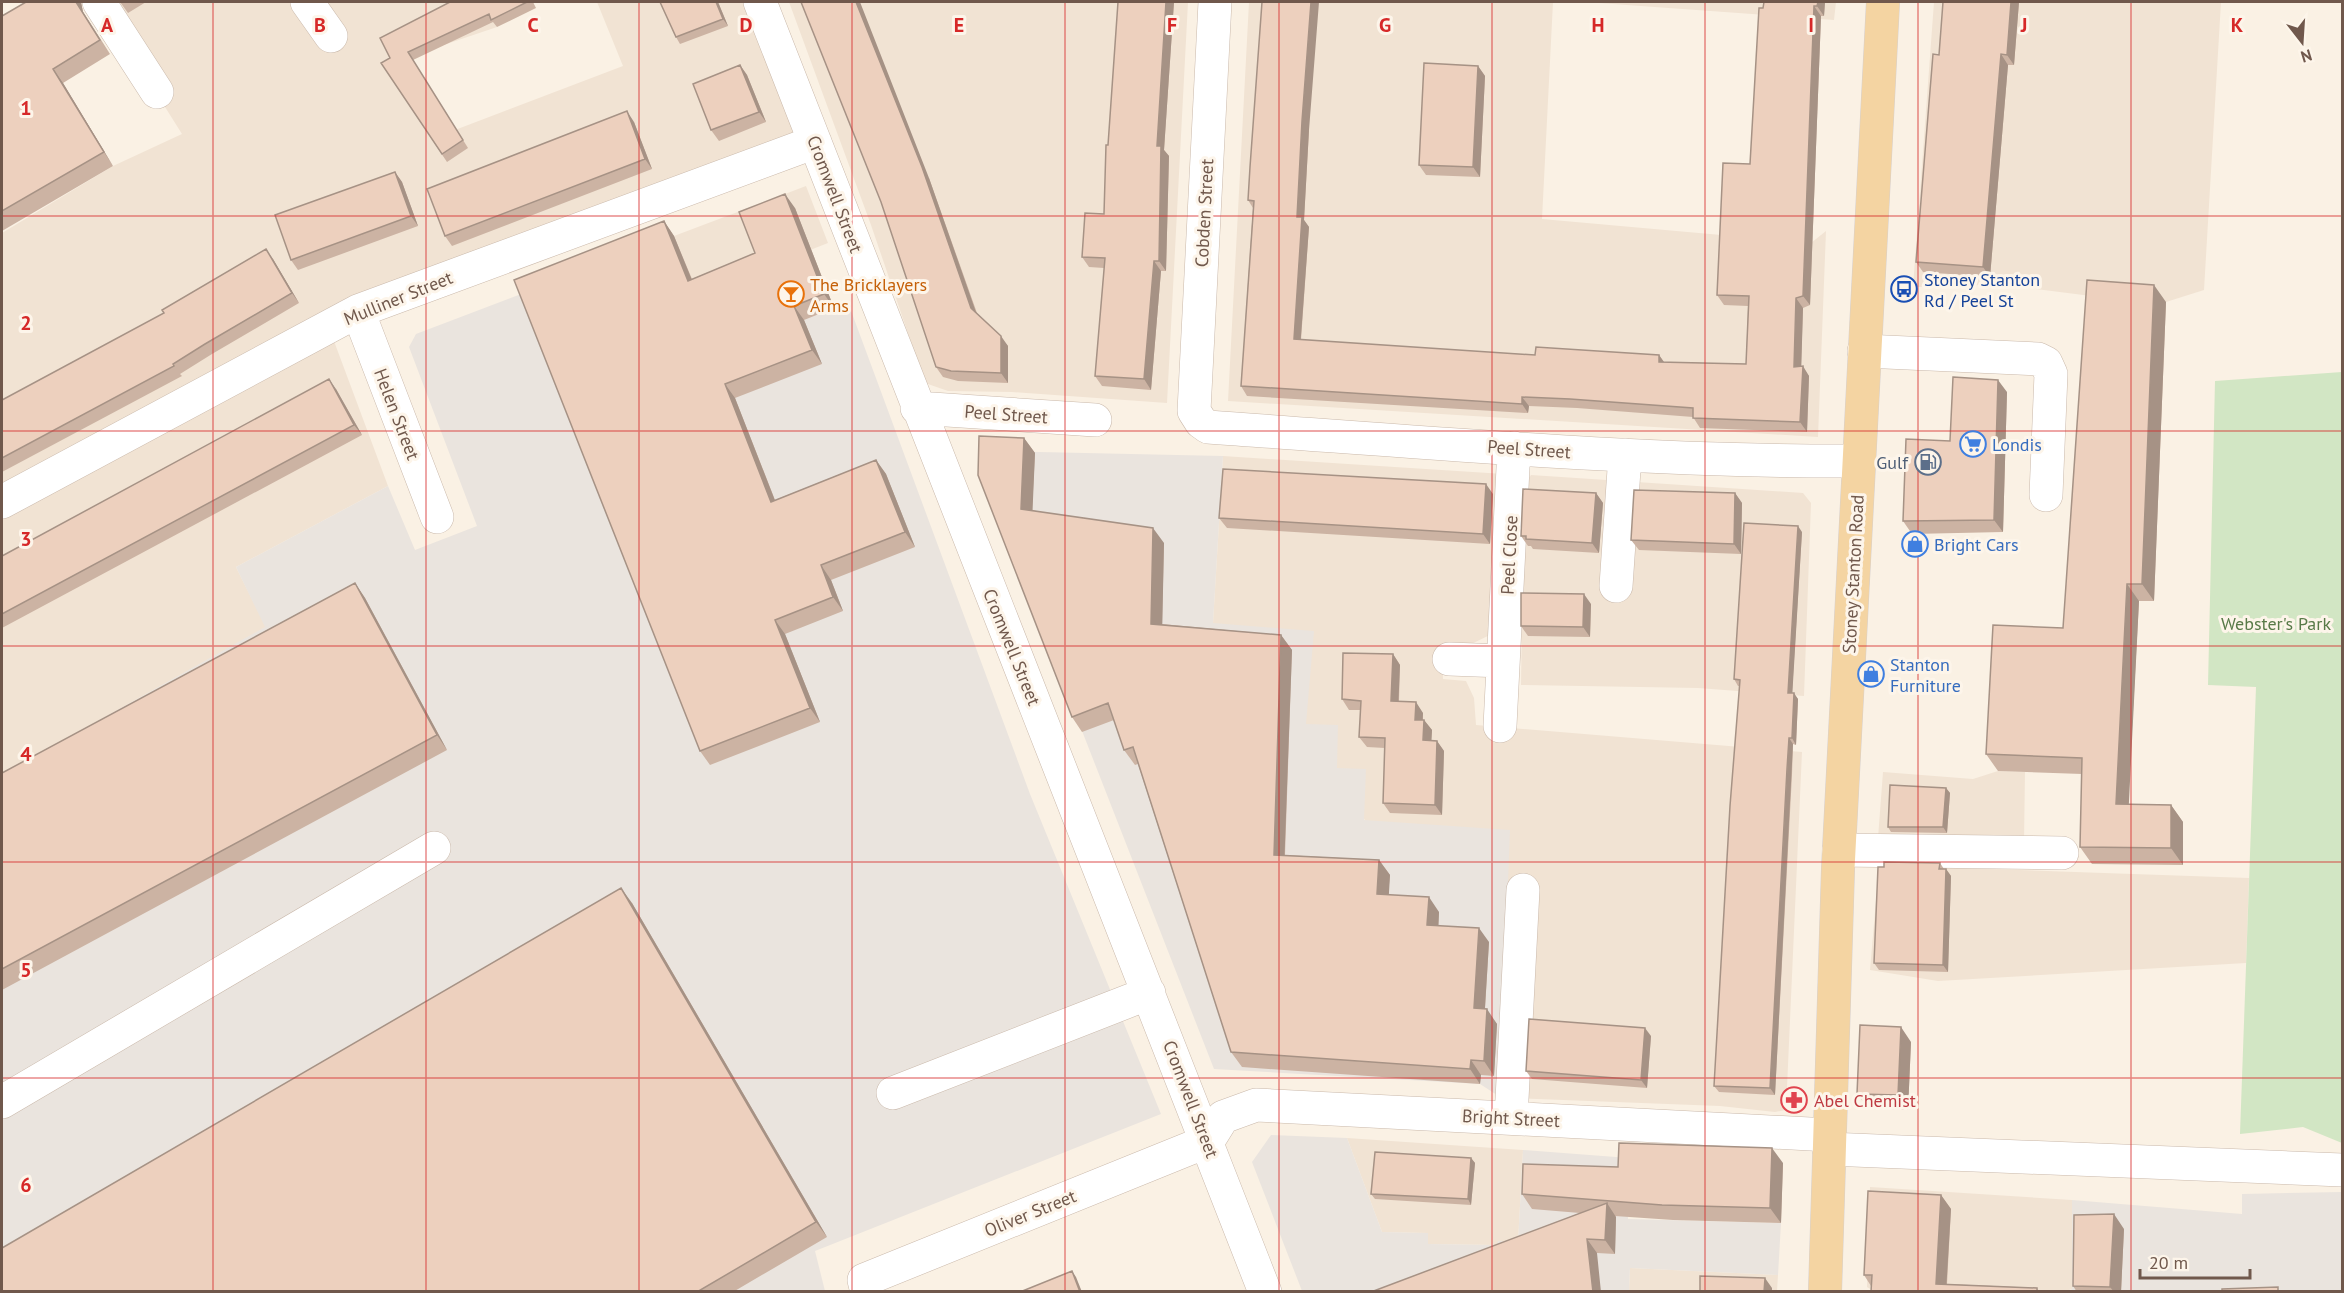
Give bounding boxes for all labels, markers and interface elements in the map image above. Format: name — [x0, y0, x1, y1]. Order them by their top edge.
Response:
text: A — [101, 12, 114, 38]
text: B — [314, 12, 326, 38]
text: C — [527, 12, 539, 38]
text: D — [740, 12, 753, 38]
text: E — [954, 12, 964, 38]
text: F — [1167, 12, 1177, 38]
text: G — [1379, 12, 1391, 38]
text: H — [1591, 12, 1605, 38]
text: I — [1808, 12, 1814, 38]
text: J — [2020, 12, 2027, 38]
text: K — [2231, 12, 2244, 38]
north arrow — [2272, 12, 2332, 72]
text: N — [2298, 45, 2314, 67]
text: 1 — [20, 95, 32, 121]
street label: Cromwell Street — [802, 132, 868, 256]
street label: Cobden Street — [1190, 158, 1218, 268]
street label: Mulliner Street — [340, 266, 456, 330]
place label: Stoney Stanton Rd / Peel St — [1924, 268, 2040, 312]
place label: The Bricklayers Arms — [810, 273, 927, 317]
bus stop icon: Stoney Stanton Rd / Peel St — [1889, 274, 1919, 304]
bar icon: The Bricklayers Arms — [776, 279, 806, 309]
text: 2 — [20, 310, 32, 336]
street label: Helen Street — [369, 365, 425, 463]
street label: Peel Street — [964, 400, 1048, 428]
supermarket icon: Londis — [1958, 429, 1988, 459]
place label: Londis — [1992, 433, 2042, 456]
street label: Peel Street — [1487, 435, 1571, 463]
fuel station icon: Gulf — [1913, 447, 1943, 477]
place label: Gulf — [1876, 451, 1909, 474]
street label: Stoney Stanton Road — [1837, 494, 1869, 654]
street label: Peel Close — [1495, 515, 1523, 595]
text: 3 — [20, 526, 32, 552]
shop icon: Bright Cars — [1900, 529, 1930, 559]
place label: Bright Cars — [1934, 533, 2018, 556]
street label: Cromwell Street — [978, 585, 1046, 709]
park label: Webster's Park — [2221, 612, 2331, 635]
place label: Stanton Furniture — [1890, 653, 1961, 697]
shop icon: Stanton Furniture — [1856, 659, 1886, 689]
text: 4 — [20, 741, 32, 767]
text: 5 — [20, 957, 32, 983]
street label: Cromwell Street — [1158, 1037, 1224, 1161]
pharmacy icon: Abel Chemist — [1779, 1085, 1809, 1115]
place label: Abel Chemist — [1814, 1089, 1916, 1112]
street label: Bright Street — [1462, 1104, 1560, 1132]
text: 6 — [20, 1172, 32, 1198]
street label: Oliver Street — [981, 1184, 1079, 1242]
scale bar — [2140, 1242, 2250, 1280]
text: 20 m — [2149, 1251, 2188, 1274]

